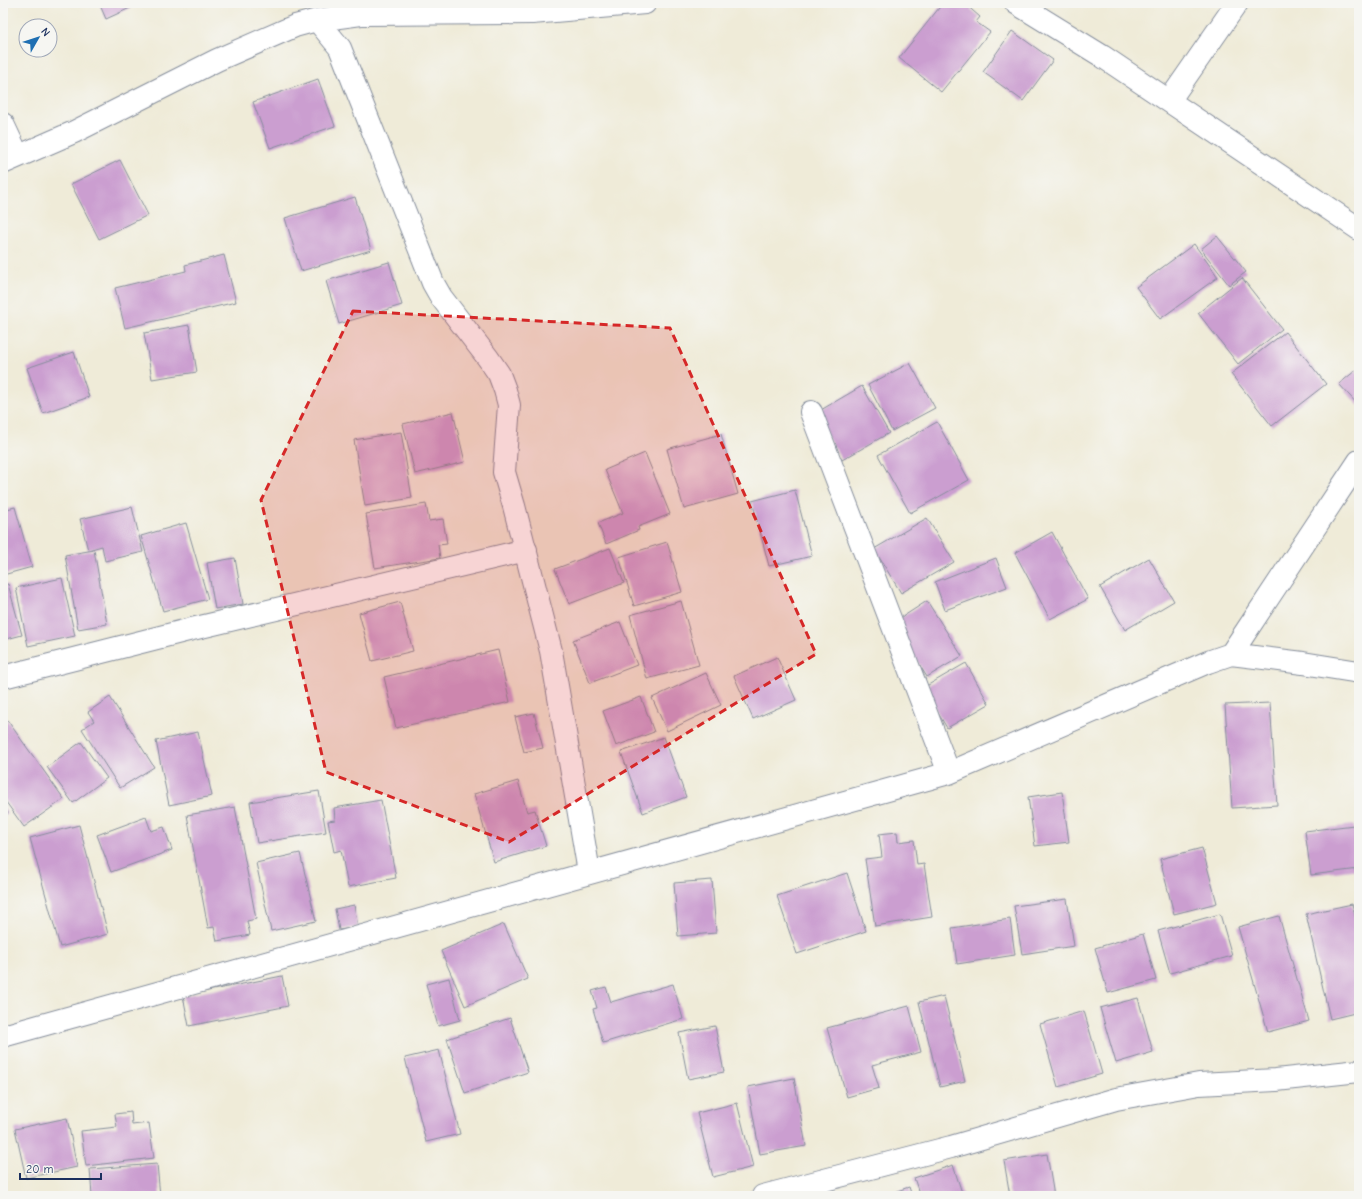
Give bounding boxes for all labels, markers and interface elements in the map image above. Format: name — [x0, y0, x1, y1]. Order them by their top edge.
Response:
north arrow — [18, 18, 58, 58]
text: N — [38, 25, 53, 39]
scale bar — [20, 1155, 101, 1181]
text: 20 m — [26, 1162, 54, 1176]

